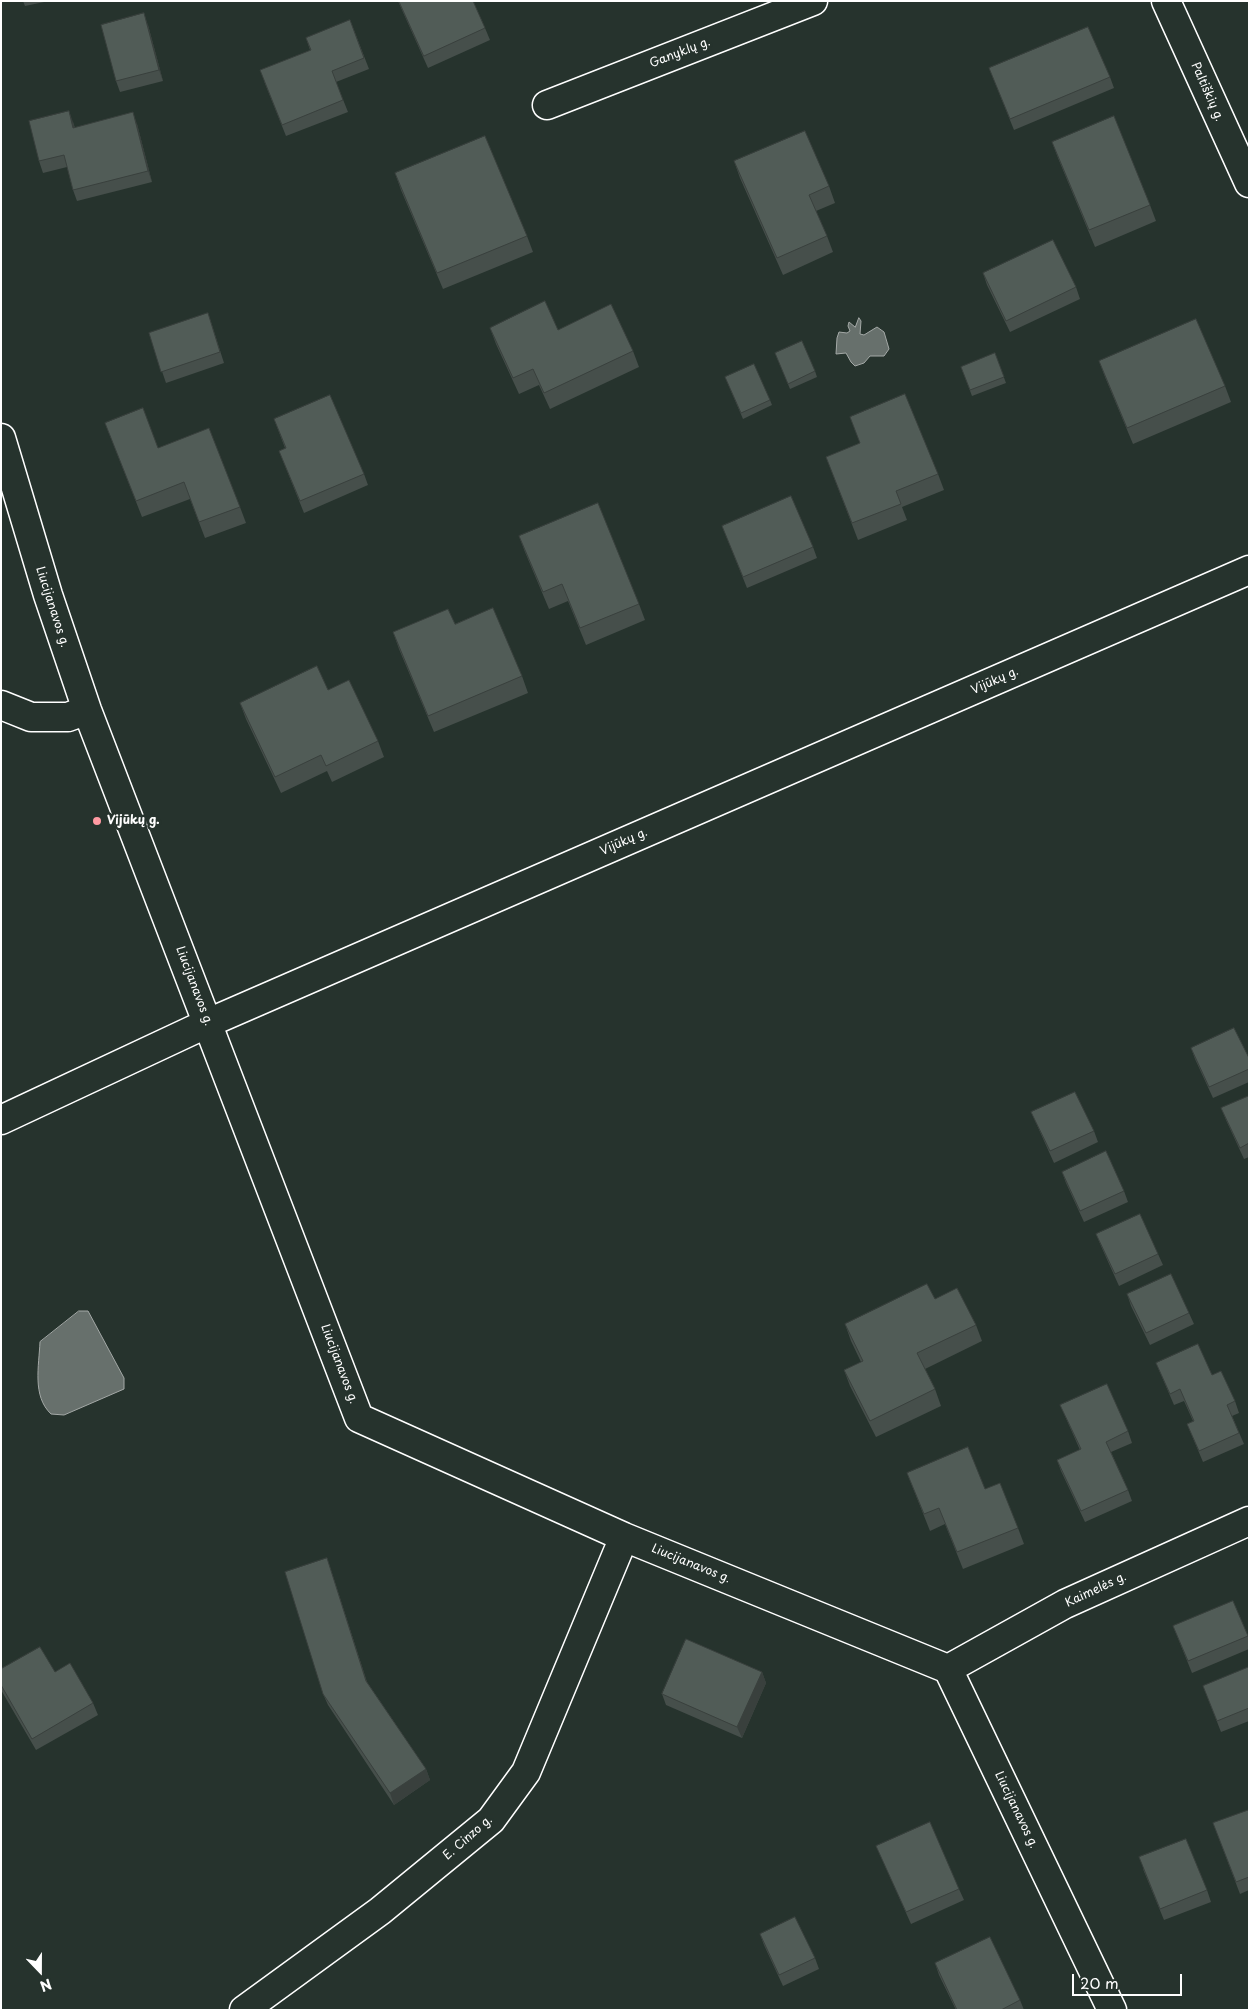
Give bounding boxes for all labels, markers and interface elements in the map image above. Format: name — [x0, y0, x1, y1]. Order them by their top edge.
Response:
street label: Ganyklų g. — [648, 35, 712, 71]
street label: Paltiškių g. — [1188, 60, 1226, 124]
street label: Liucijanavos g. — [32, 565, 72, 649]
street label: Vijūkų g. — [969, 664, 1021, 698]
place label: Vijūkų g. — [107, 814, 160, 828]
marker: Vijūkų g. — [91, 815, 103, 827]
street label: Vijūkų g. — [598, 825, 650, 859]
street label: Liucijanavos g. — [172, 944, 216, 1028]
street label: Liucijanavos g. — [317, 1322, 361, 1406]
street label: Liucijanavos g. — [649, 1542, 733, 1586]
street label: Kaimelės g. — [1063, 1570, 1129, 1610]
street label: Liucijanavos g. — [991, 1769, 1041, 1851]
street label: E. Cinzo g. — [440, 1813, 496, 1863]
north arrow — [15, 1946, 65, 1996]
scale bar — [1075, 1964, 1185, 1996]
text: 20 m — [1080, 1971, 1119, 1994]
text: N — [37, 1974, 55, 1997]

